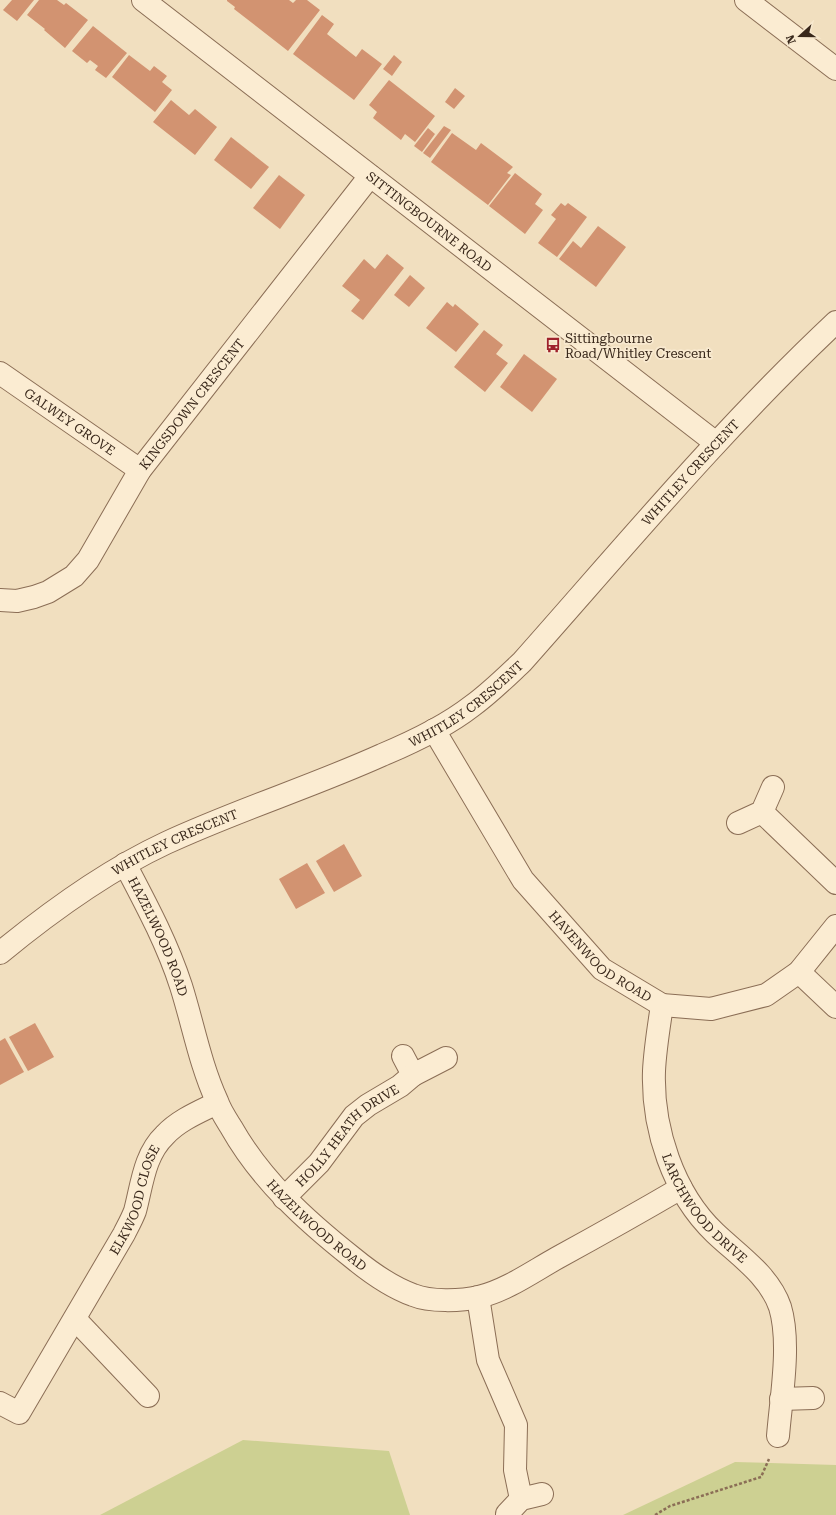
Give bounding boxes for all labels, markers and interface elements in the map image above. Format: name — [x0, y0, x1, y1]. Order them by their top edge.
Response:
north arrow — [780, 16, 820, 56]
text: N — [783, 33, 799, 46]
street label: SITTINGBOURNE ROAD — [363, 169, 495, 275]
place label: Sittingbourne Road/Whitley Crescent — [565, 331, 711, 361]
street label: KINGSDOWN CRESCENT — [136, 336, 248, 473]
bus stop icon: Sittingbourne Road/Whitley Crescent — [544, 336, 562, 354]
street label: GALWEY GROVE — [21, 385, 118, 458]
street label: WHITLEY CRESCENT — [639, 416, 743, 528]
street label: WHITLEY CRESCENT — [407, 658, 527, 750]
street label: WHITLEY CRESCENT — [109, 806, 240, 878]
street label: HAZELWOOD ROAD — [125, 874, 191, 998]
street label: HAVENWOOD ROAD — [546, 908, 654, 1005]
street label: HOLLY HEATH DRIVE — [293, 1081, 402, 1190]
street label: ELKWOOD CLOSE — [107, 1142, 163, 1257]
street label: LARCHWOOD DRIVE — [659, 1151, 750, 1266]
street label: HAZELWOOD ROAD — [264, 1177, 370, 1274]

